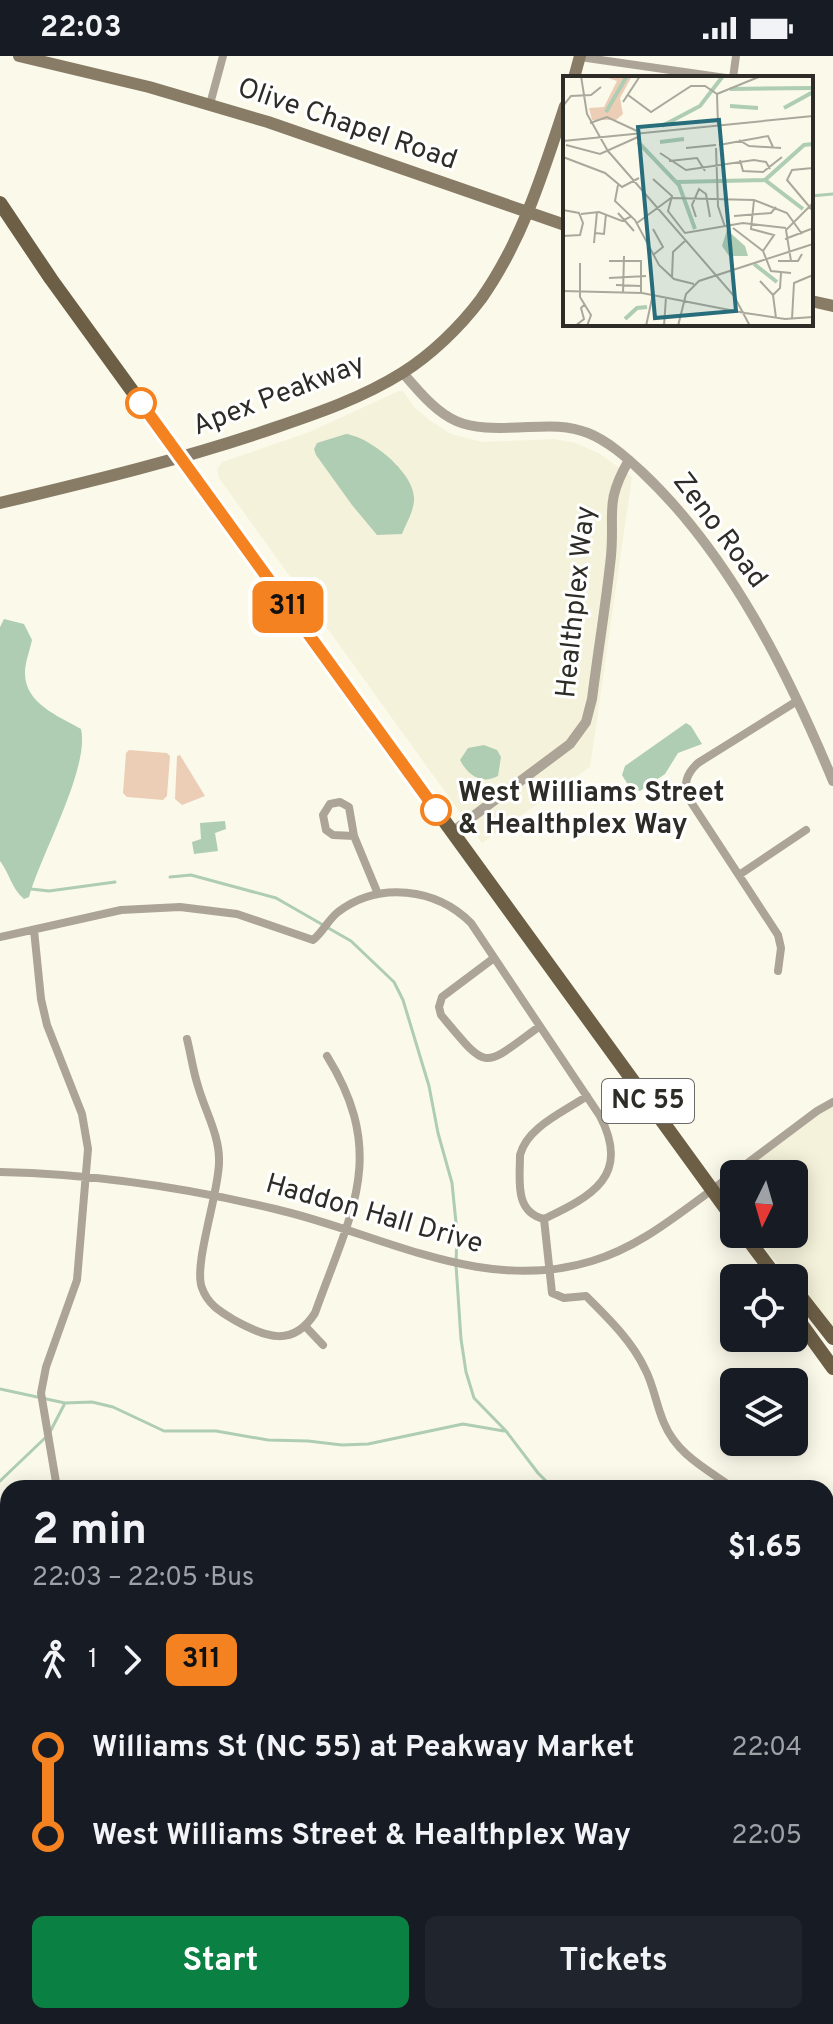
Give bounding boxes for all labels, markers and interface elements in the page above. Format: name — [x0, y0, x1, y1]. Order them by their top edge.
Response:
text: 22:03 — [40, 10, 122, 47]
street label: Olive Chapel Road — [232, 71, 462, 179]
inset map — [563, 76, 813, 326]
street label: Apex Peakway — [188, 347, 370, 445]
unlabelled marker — [126, 388, 156, 418]
street label: Zeno Road — [664, 466, 774, 596]
street label: Healthplex Way — [549, 504, 605, 700]
line badge: 311 — [242, 581, 334, 633]
text: 311 — [268, 589, 308, 625]
place label: West Williams Street & Healthplex Way — [458, 776, 724, 844]
marker: West Williams Street & Healthplex Way — [421, 795, 451, 825]
road number: NC 55 — [602, 1079, 694, 1123]
north arrow — [720, 1160, 808, 1248]
map controls — [720, 1160, 808, 1456]
street label: Haddon Hall Drive — [261, 1167, 487, 1263]
button: locate — [720, 1264, 808, 1352]
button: layers — [720, 1368, 808, 1456]
text: 2 min — [32, 1504, 147, 1560]
text: $1.65 — [728, 1530, 802, 1567]
text: 22:03 – 22:05 · Bus — [32, 1562, 254, 1595]
icon: walk — [32, 1638, 76, 1682]
icon: forward — [110, 1638, 154, 1682]
text: 311 — [182, 1642, 221, 1678]
text: 1 — [88, 1644, 98, 1677]
text: Williams St (NC 55) at Peakway Market — [92, 1730, 634, 1767]
text: 22:04 — [731, 1732, 802, 1765]
text: West Williams Street & Healthplex Way — [92, 1818, 631, 1855]
text: 22:05 — [731, 1820, 802, 1853]
button: Start — [32, 1916, 409, 2008]
button: Tickets — [425, 1916, 802, 2008]

